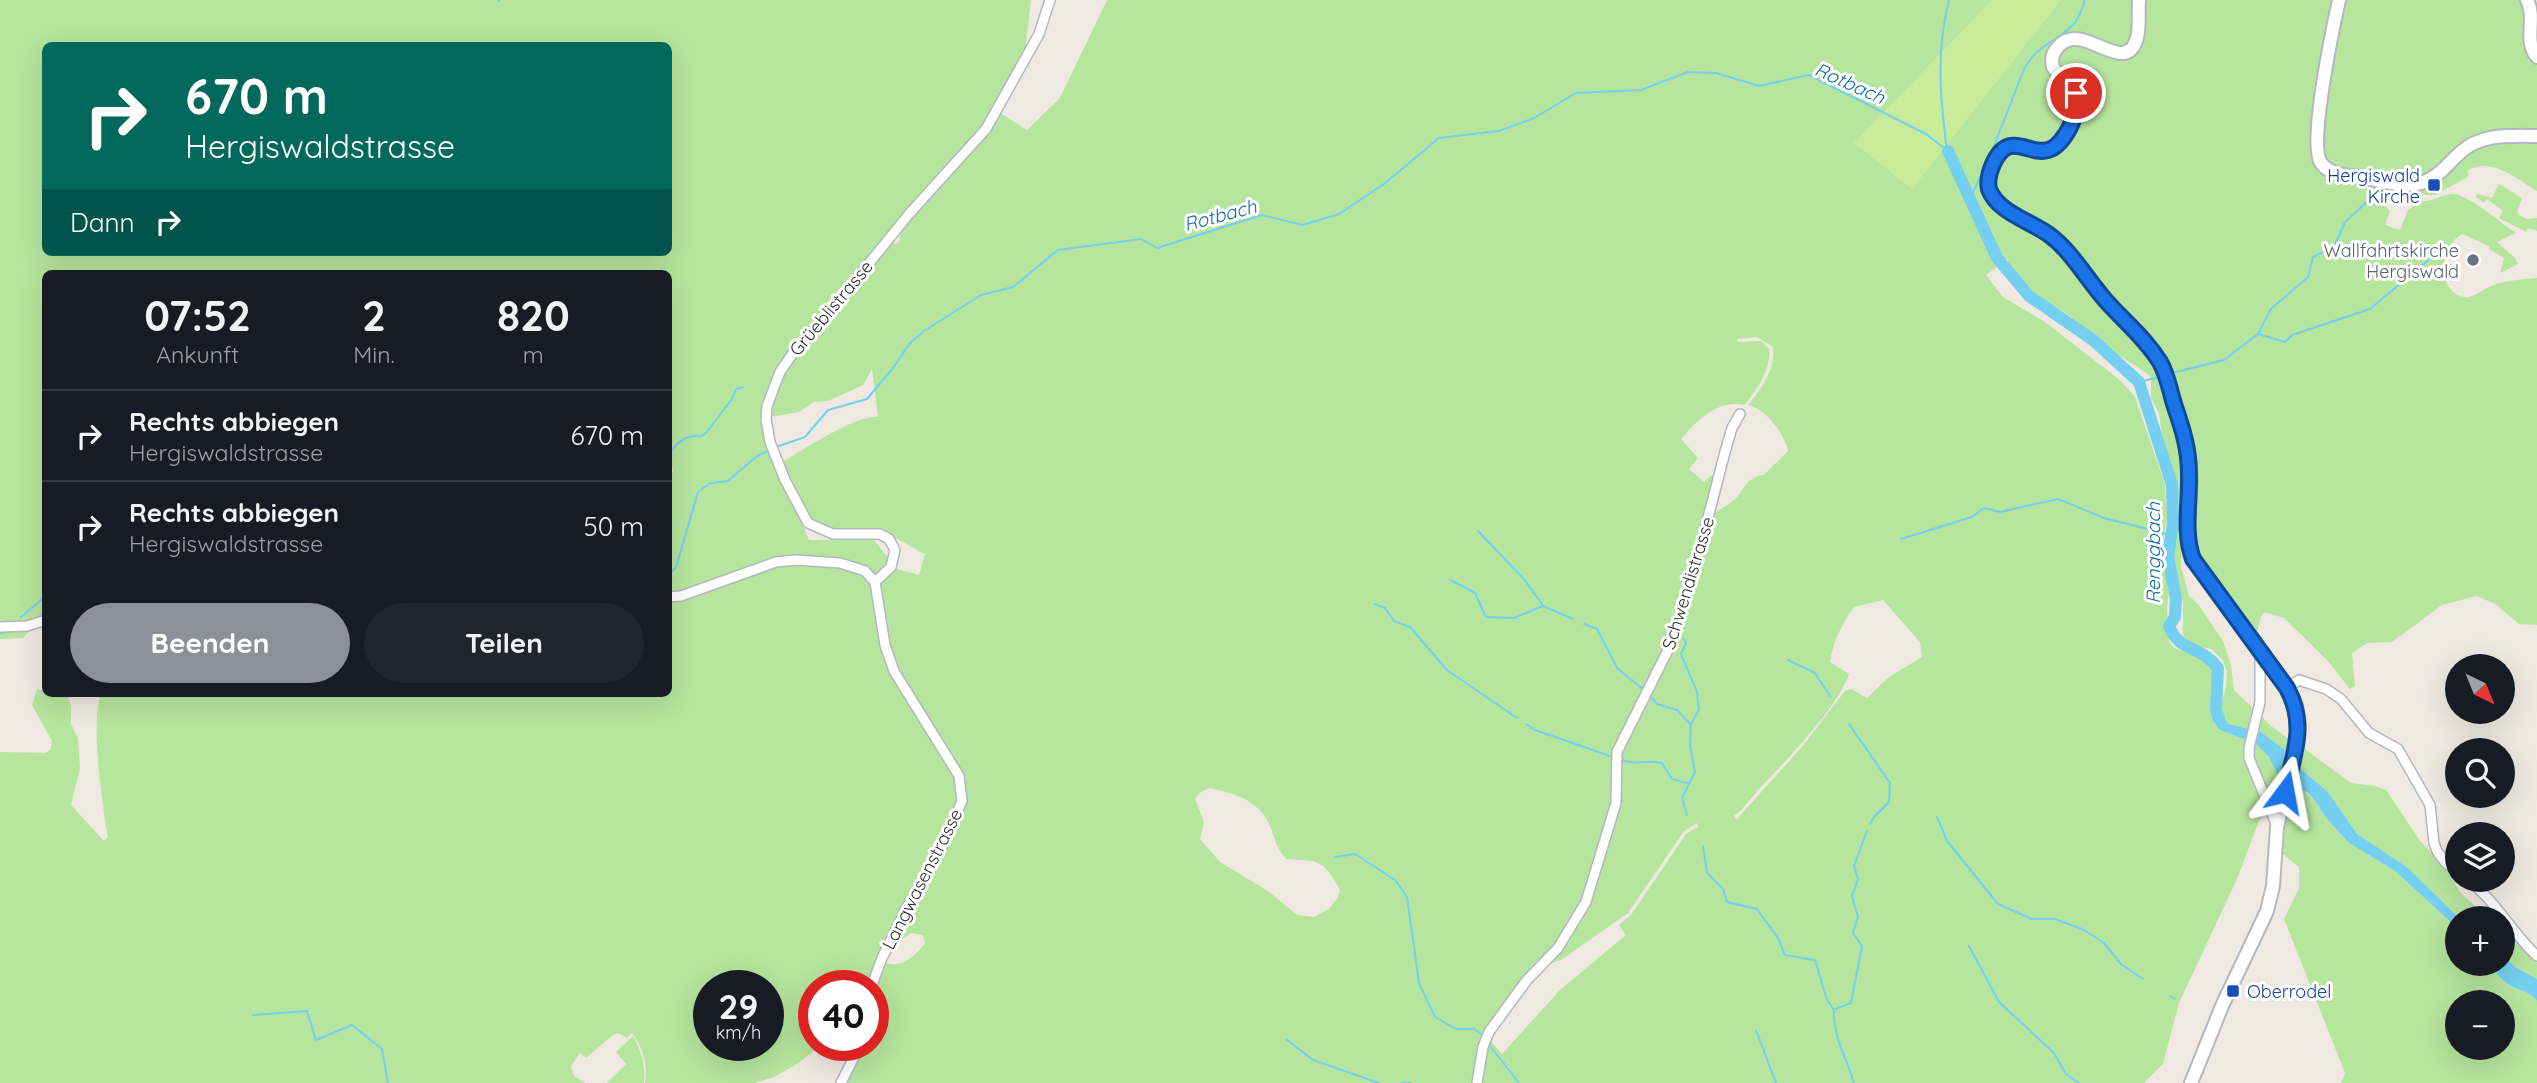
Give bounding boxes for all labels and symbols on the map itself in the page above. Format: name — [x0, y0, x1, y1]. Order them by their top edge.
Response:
water label: Rotbach — [1811, 57, 1890, 110]
pin — [2046, 63, 2106, 123]
place label: Hergiswald Kirche — [2327, 164, 2420, 208]
marker: Hergiswald Kirche — [2426, 177, 2442, 193]
water label: Rotbach — [1181, 193, 1260, 236]
place label: Wallfahrtskirche Hergiswald — [2323, 239, 2459, 283]
marker: Wallfahrtskirche Hergiswald — [2465, 252, 2481, 268]
street label: Grüeblistrasse — [784, 255, 878, 361]
water label: Renggbach — [2141, 501, 2165, 604]
street label: Schwendistrasse — [1657, 514, 1719, 652]
north arrow — [2445, 654, 2515, 724]
position arrow — [2248, 755, 2322, 829]
street label: Langwasenstrasse — [877, 805, 967, 953]
speed limit sign: 40 — [798, 970, 889, 1061]
place label: Oberrodel — [2247, 980, 2331, 1003]
marker: Oberrodel — [2225, 983, 2241, 999]

